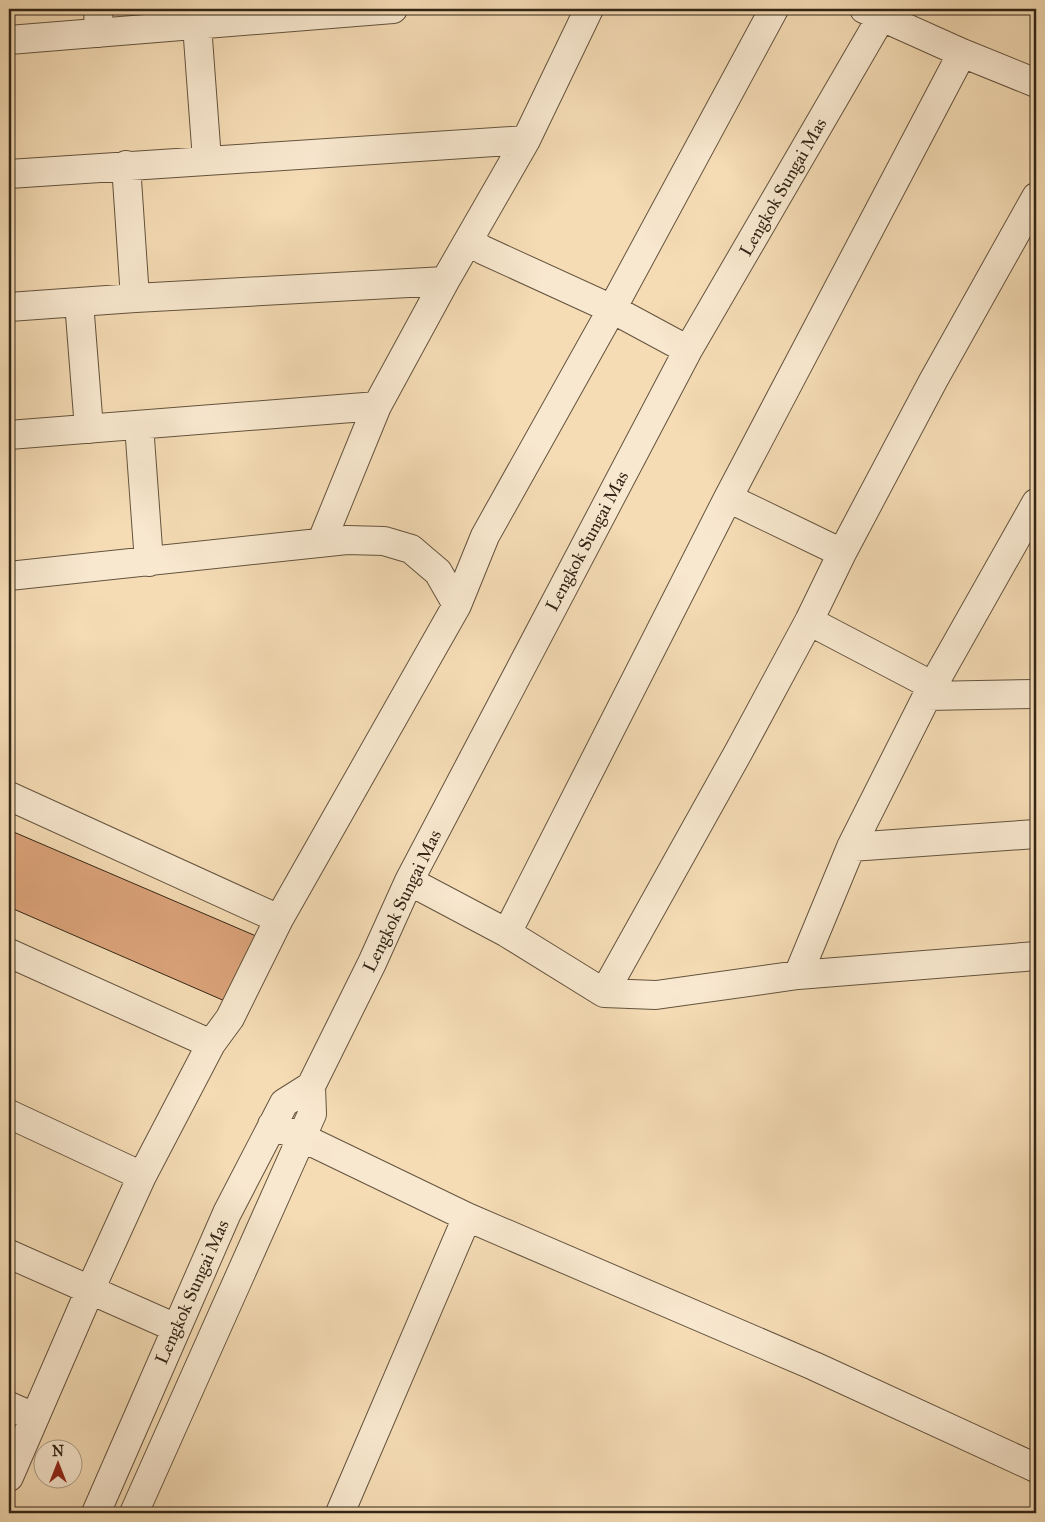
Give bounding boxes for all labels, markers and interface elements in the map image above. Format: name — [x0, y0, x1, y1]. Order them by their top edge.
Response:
street label: Lengkok Sungai Mas — [735, 114, 832, 260]
street label: Lengkok Sungai Mas — [541, 467, 634, 615]
street label: Lengkok Sungai Mas — [358, 826, 447, 976]
street label: Lengkok Sungai Mas — [150, 1216, 235, 1368]
north arrow — [32, 1440, 82, 1490]
text: N — [52, 1443, 64, 1460]

